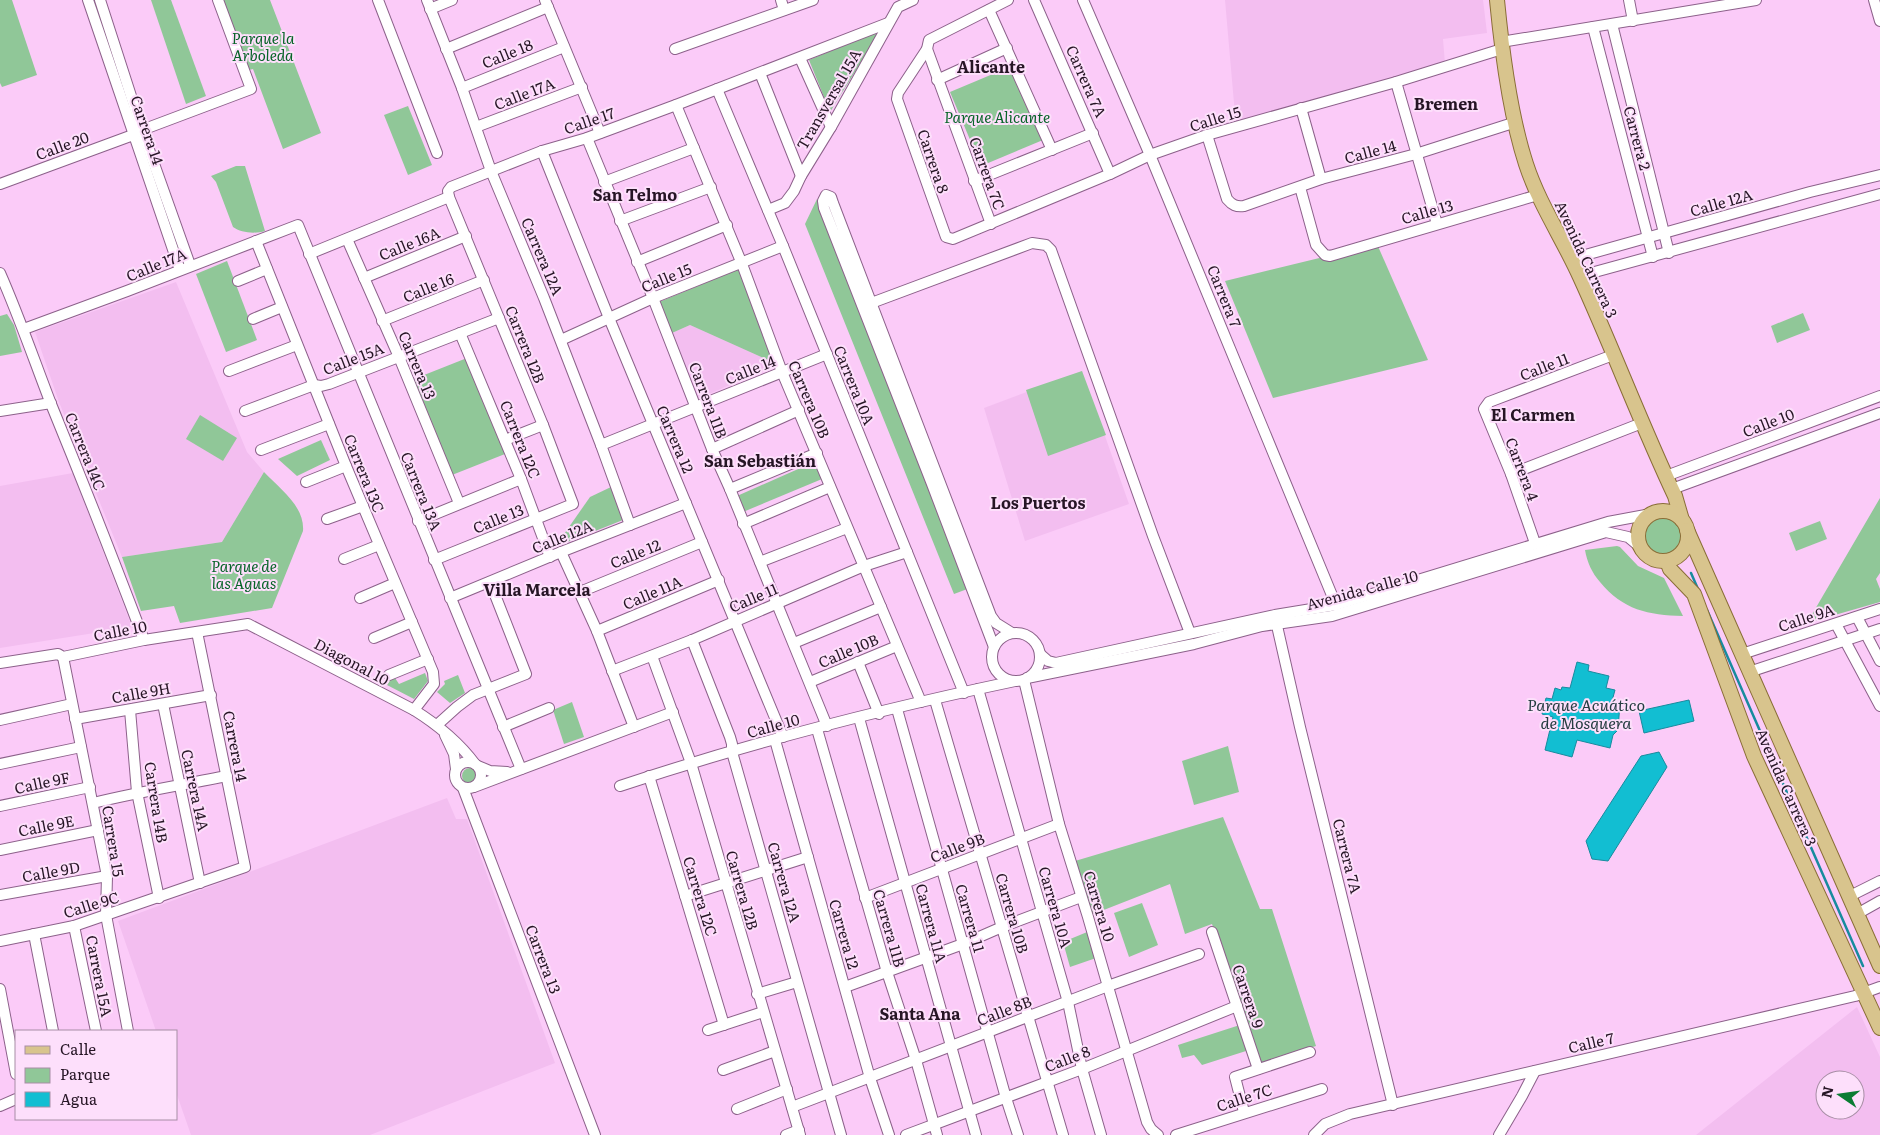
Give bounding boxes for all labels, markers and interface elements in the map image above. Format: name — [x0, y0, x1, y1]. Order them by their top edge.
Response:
park label: Parque la Arboleda — [232, 26, 295, 66]
street label: Calle 18 — [478, 32, 536, 74]
street label: Carrera 7A — [1061, 41, 1113, 121]
street label: Transversal 15A — [790, 44, 866, 154]
district label: Alicante — [957, 54, 1025, 78]
street label: Calle 17A — [490, 71, 558, 115]
district label: Bremen — [1414, 91, 1478, 115]
street label: Carrera 14 — [125, 92, 171, 168]
street label: Calle 15 — [1186, 99, 1244, 137]
street label: Calle 17 — [560, 100, 618, 139]
street label: Carrera 2 — [1618, 103, 1658, 173]
park label: Parque Alicante — [944, 105, 1050, 128]
street label: Calle 20 — [32, 125, 92, 165]
street label: Carrera 8 — [912, 126, 956, 196]
street label: Carrera 7C — [964, 133, 1012, 213]
street label: Calle 14 — [1341, 133, 1399, 169]
district label: San Telmo — [593, 182, 677, 206]
street label: Calle 12A — [1687, 182, 1755, 222]
street label: Calle 13 — [1398, 193, 1456, 229]
street label: Avenida Carrera 3 — [1550, 196, 1624, 322]
street label: Carrera 12A — [516, 213, 570, 299]
street label: Calle 16A — [375, 220, 443, 266]
street label: Calle 17A — [122, 241, 190, 287]
street label: Calle 15 — [637, 256, 695, 298]
street label: Carrera 7 — [1202, 261, 1248, 331]
street label: Calle 16 — [399, 266, 457, 308]
street label: Carrera 12B — [500, 302, 552, 386]
street label: Carrera 13 — [393, 327, 443, 403]
street label: Calle 15A — [319, 336, 387, 380]
street label: Carrera 10A — [829, 342, 881, 428]
street label: Calle 11 — [1516, 346, 1572, 386]
street label: Calle 14 — [721, 348, 779, 390]
street label: Carrera 10B — [783, 356, 837, 442]
street label: Carrera 11B — [684, 358, 734, 442]
street label: Carrera 12C — [495, 397, 547, 481]
street label: Carrera 12 — [651, 401, 701, 477]
street label: Calle 10 — [1739, 401, 1798, 442]
district label: El Carmen — [1491, 402, 1575, 426]
street label: Carrera 14C — [60, 408, 112, 494]
street label: Carrera 13C — [339, 430, 391, 516]
street label: Carrera 4 — [1500, 434, 1546, 504]
street label: Carrera 13A — [396, 448, 448, 534]
district label: San Sebastián — [704, 448, 816, 472]
district label: Los Puertos — [991, 490, 1085, 514]
street label: Calle 13 — [469, 497, 527, 539]
street label: Calle 12A — [528, 513, 596, 559]
street label: Calle 12 — [606, 532, 664, 574]
park label: Parque de las Aguas — [211, 554, 277, 594]
street label: Avenida Calle 10 — [1304, 563, 1421, 615]
street label: Calle 11A — [619, 569, 685, 615]
street label: Calle 11 — [725, 576, 781, 618]
district label: Villa Marcela — [483, 577, 592, 601]
street label: Calle 9A — [1775, 597, 1837, 637]
street label: Calle 10 — [91, 614, 149, 646]
street label: Calle 10B — [814, 627, 882, 673]
street label: Diagonal 10 — [310, 632, 394, 691]
street label: Calle 9H — [110, 676, 172, 708]
water label: Parque Acuático de Mosquera — [1527, 692, 1645, 734]
street label: Calle 10 — [744, 707, 802, 743]
street label: Carrera 14 — [218, 709, 254, 783]
street label: Avenida Carrera 3 — [1751, 724, 1823, 850]
street label: Carrera 14A — [176, 747, 216, 833]
street label: Carrera 14B — [139, 760, 175, 844]
street label: Calle 9F — [12, 765, 72, 799]
street label: Carrera 15 — [97, 804, 131, 879]
street label: Calle 9E — [16, 808, 76, 842]
street label: Carrera 7A — [1328, 816, 1368, 896]
street label: Calle 9B — [926, 826, 988, 868]
street label: Carrera 12A — [763, 839, 807, 925]
street label: Carrera 12B — [721, 848, 765, 933]
street label: Carrera 12C — [678, 853, 724, 939]
street label: Calle 9D — [20, 855, 82, 887]
street label: Carrera 10A — [1033, 863, 1079, 951]
street label: Carrera 10 — [1078, 868, 1122, 945]
street label: Carrera 10B — [991, 870, 1035, 956]
street label: Carrera 11A — [910, 881, 954, 965]
street label: Carrera 11 — [950, 881, 992, 955]
street label: Calle 9C — [60, 885, 122, 923]
street label: Carrera 11B — [868, 886, 912, 970]
street label: Carrera 12 — [824, 896, 866, 972]
street label: Carrera 13 — [520, 921, 568, 997]
street label: Carrera 15A — [81, 933, 119, 1019]
street label: Carrera 9 — [1227, 961, 1271, 1031]
street label: Calle 8B — [973, 989, 1035, 1031]
district label: Santa Ana — [879, 1001, 961, 1025]
street label: Calle 7 — [1566, 1025, 1617, 1058]
legend — [15, 1030, 178, 1120]
text: Calle — [60, 1037, 96, 1060]
street label: Calle 8 — [1041, 1039, 1093, 1077]
text: Parque — [60, 1062, 110, 1085]
north arrow — [1815, 1070, 1865, 1120]
street label: Calle 7C — [1213, 1077, 1275, 1117]
text: N — [1815, 1084, 1837, 1100]
text: Agua — [60, 1087, 98, 1110]

